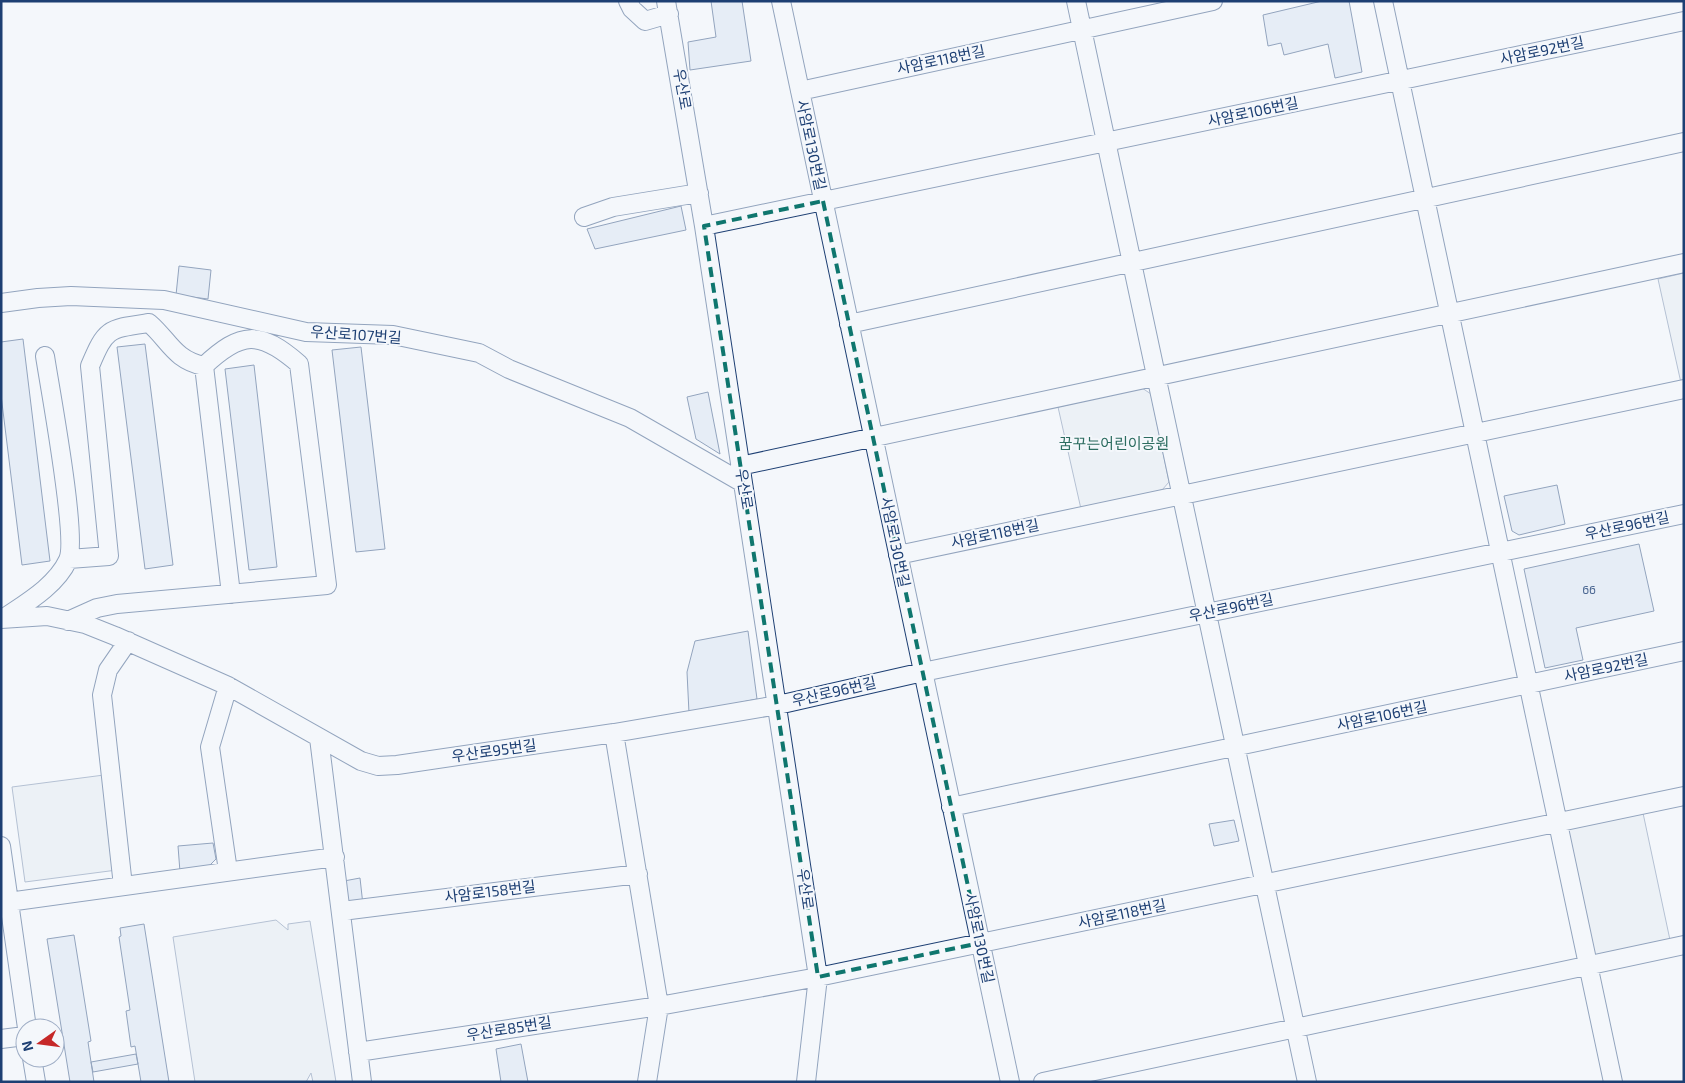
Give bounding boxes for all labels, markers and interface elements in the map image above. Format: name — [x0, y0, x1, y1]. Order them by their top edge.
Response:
street label: 사암로92번길 — [1498, 32, 1586, 68]
street label: 사암로118번길 — [895, 41, 987, 77]
street label: 우산로 — [671, 67, 695, 111]
street label: 사암로106번길 — [1206, 93, 1300, 129]
street label: 사암로130번길 — [794, 98, 830, 192]
street label: 우산로107번길 — [310, 322, 402, 346]
park label: 꿈꾸는어린이공원 — [1059, 434, 1169, 452]
street label: 우산로 — [733, 467, 757, 511]
street label: 사암로130번길 — [878, 495, 914, 589]
street label: 우산로96번길 — [1583, 507, 1671, 543]
street label: 사암로118번길 — [949, 515, 1041, 551]
house number: 66 — [1582, 582, 1596, 596]
street label: 우산로96번길 — [1187, 589, 1275, 625]
street label: 사암로92번길 — [1562, 649, 1650, 685]
street label: 우산로96번길 — [790, 673, 878, 709]
street label: 사암로106번길 — [1335, 697, 1429, 733]
street label: 우산로95번길 — [450, 735, 538, 765]
street label: 우산로 — [794, 867, 818, 911]
street label: 사암로158번길 — [443, 876, 537, 906]
street label: 사암로130번길 — [962, 891, 998, 985]
street label: 사암로118번길 — [1076, 895, 1168, 931]
street label: 우산로85번길 — [465, 1012, 553, 1044]
north arrow — [15, 1018, 65, 1068]
text: N — [17, 1039, 36, 1053]

